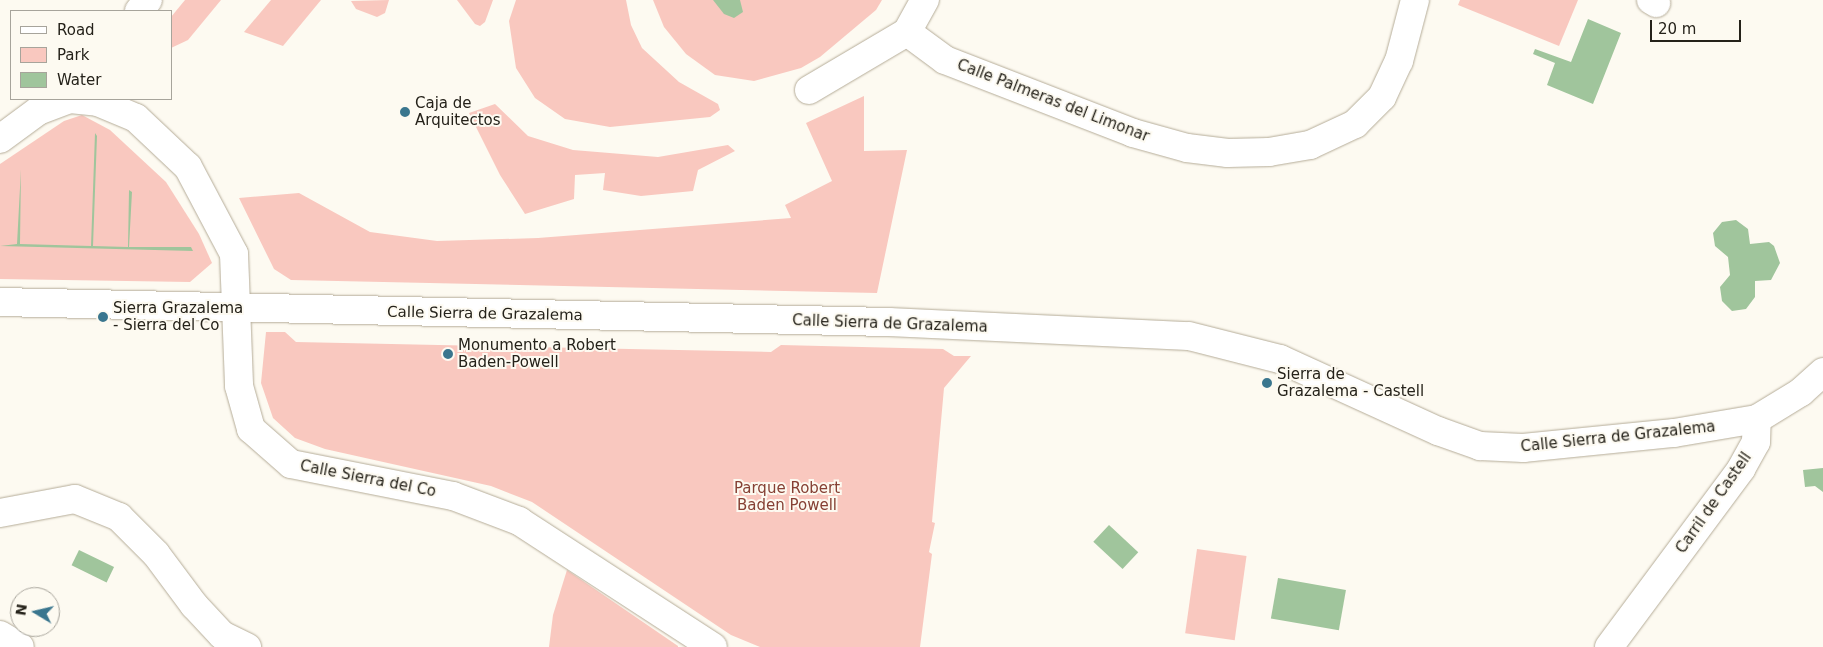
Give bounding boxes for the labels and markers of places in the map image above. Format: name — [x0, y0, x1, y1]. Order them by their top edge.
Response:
place label: Caja de Arquitectos — [415, 94, 501, 129]
marker: Caja de Arquitectos — [399, 106, 411, 118]
place label: Sierra Grazalema - Sierra del Co — [113, 299, 243, 334]
marker: Sierra Grazalema - Sierra del Co — [97, 311, 109, 323]
place label: Monumento a Robert Baden-Powell — [458, 336, 616, 371]
marker: Monumento a Robert Baden-Powell — [442, 348, 454, 360]
place label: Sierra de Grazalema - Castell — [1277, 365, 1424, 400]
marker: Sierra de Grazalema - Castell — [1261, 377, 1273, 389]

